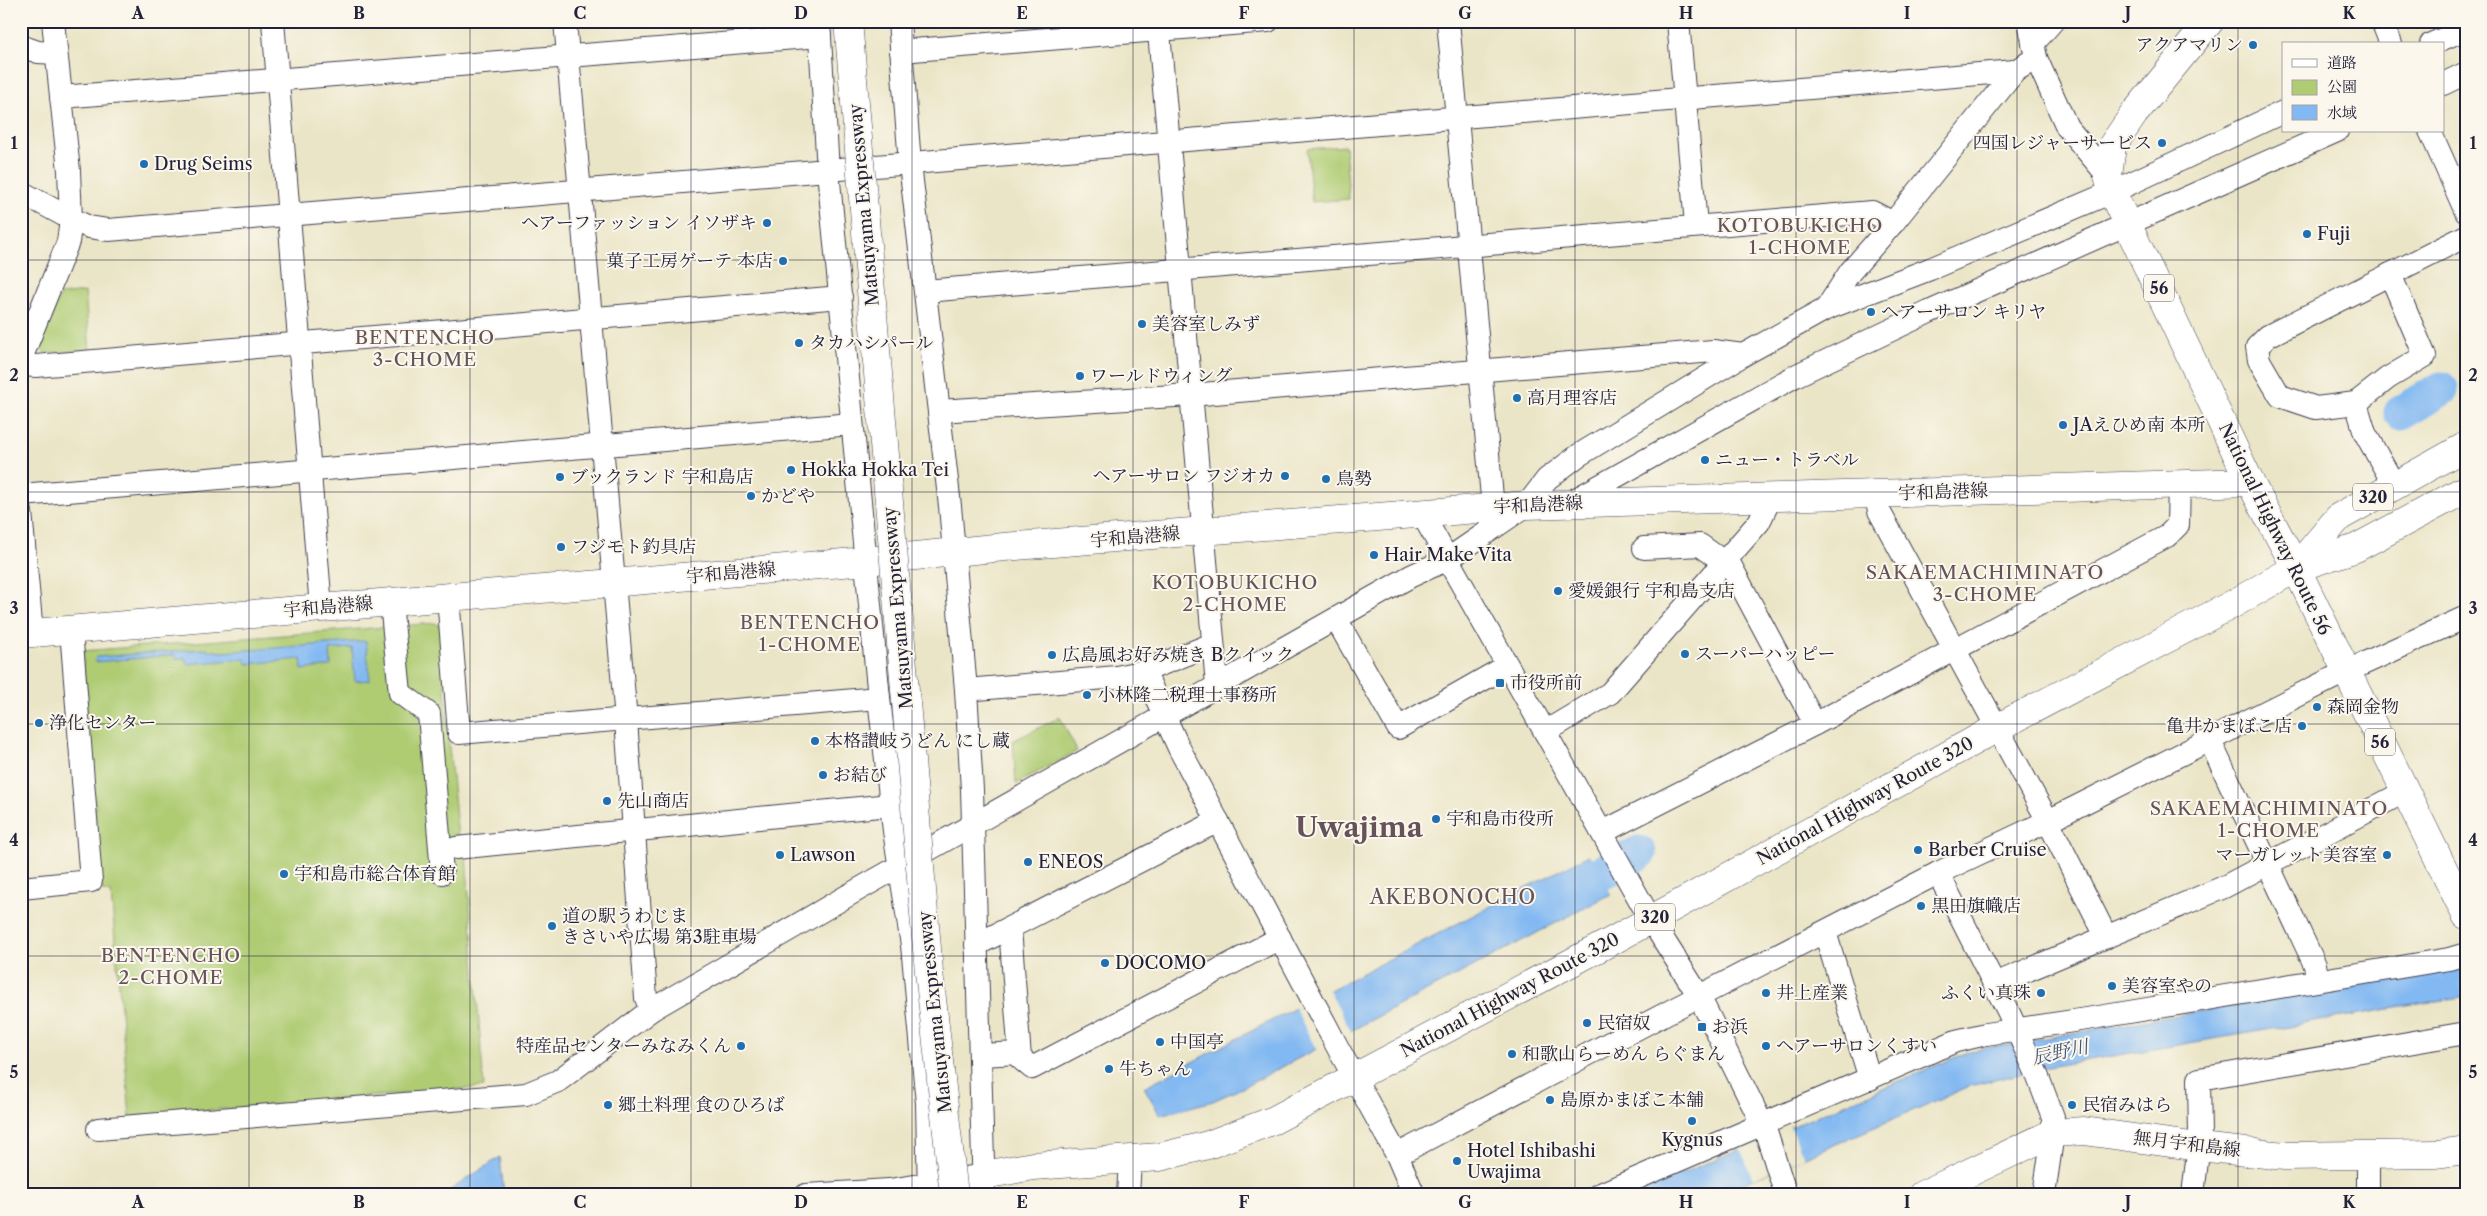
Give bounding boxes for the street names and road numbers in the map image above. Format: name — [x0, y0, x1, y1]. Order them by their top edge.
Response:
street label: Matsuyama Expressway — [844, 102, 884, 307]
road number: 56 — [2144, 274, 2174, 302]
street label: National Highway Route 56 — [2214, 419, 2336, 639]
street label: 宇和島港線 — [1898, 479, 1988, 505]
road number: 320 — [2353, 484, 2393, 511]
street label: 宇和島港線 — [1492, 492, 1584, 518]
street label: Matsuyama Expressway — [878, 505, 918, 710]
street label: 宇和島港線 — [1089, 522, 1181, 552]
street label: 宇和島港線 — [685, 558, 777, 588]
street label: 宇和島港線 — [282, 592, 374, 622]
road number: 56 — [2365, 729, 2395, 756]
street label: National Highway Route 320 — [1753, 732, 1977, 870]
road number: 320 — [1635, 904, 1675, 930]
street label: Matsuyama Expressway — [913, 909, 957, 1114]
street label: National Highway Route 320 — [1397, 928, 1623, 1062]
street label: 無月宇和島線 — [2132, 1127, 2242, 1161]

